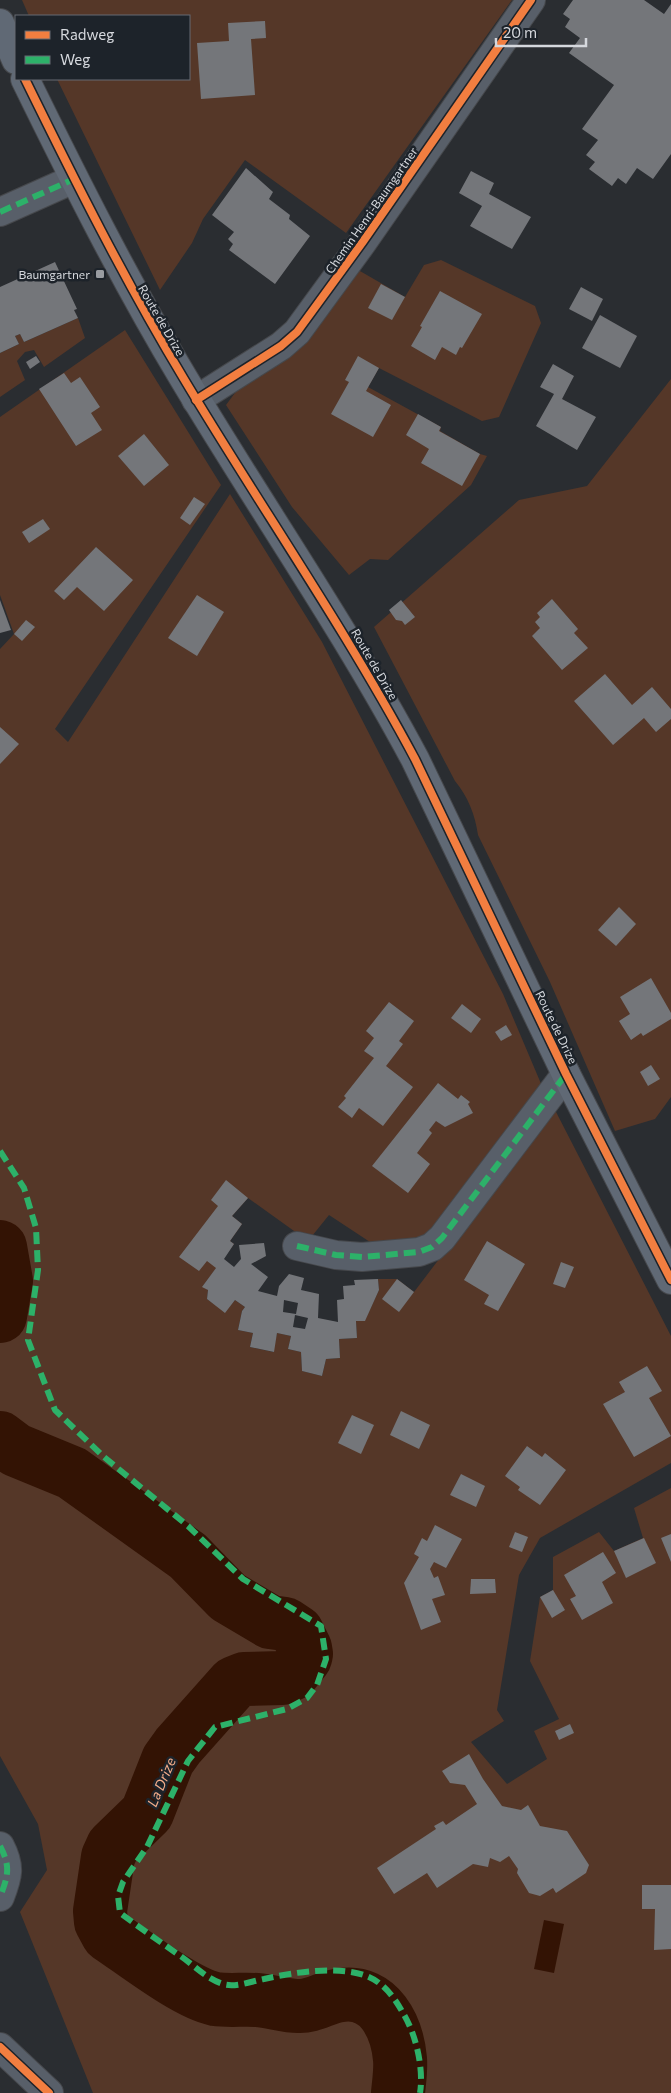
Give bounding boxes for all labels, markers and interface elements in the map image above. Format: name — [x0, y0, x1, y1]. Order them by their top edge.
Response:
legend — [15, 15, 190, 80]
scale bar — [496, 15, 586, 47]
text: 20 m — [503, 23, 537, 41]
text: Radweg — [60, 25, 114, 43]
text: Weg — [60, 50, 90, 68]
street label: Chemin Henri-Baumgartner — [322, 144, 420, 276]
place label: Baumgartner — [18, 267, 90, 281]
marker: Baumgartner — [94, 268, 106, 280]
street label: Route de Drize — [136, 282, 188, 358]
street label: Route de Drize — [349, 626, 401, 702]
street label: Route de Drize — [533, 988, 581, 1066]
water label: La Drize — [143, 1754, 179, 1809]

